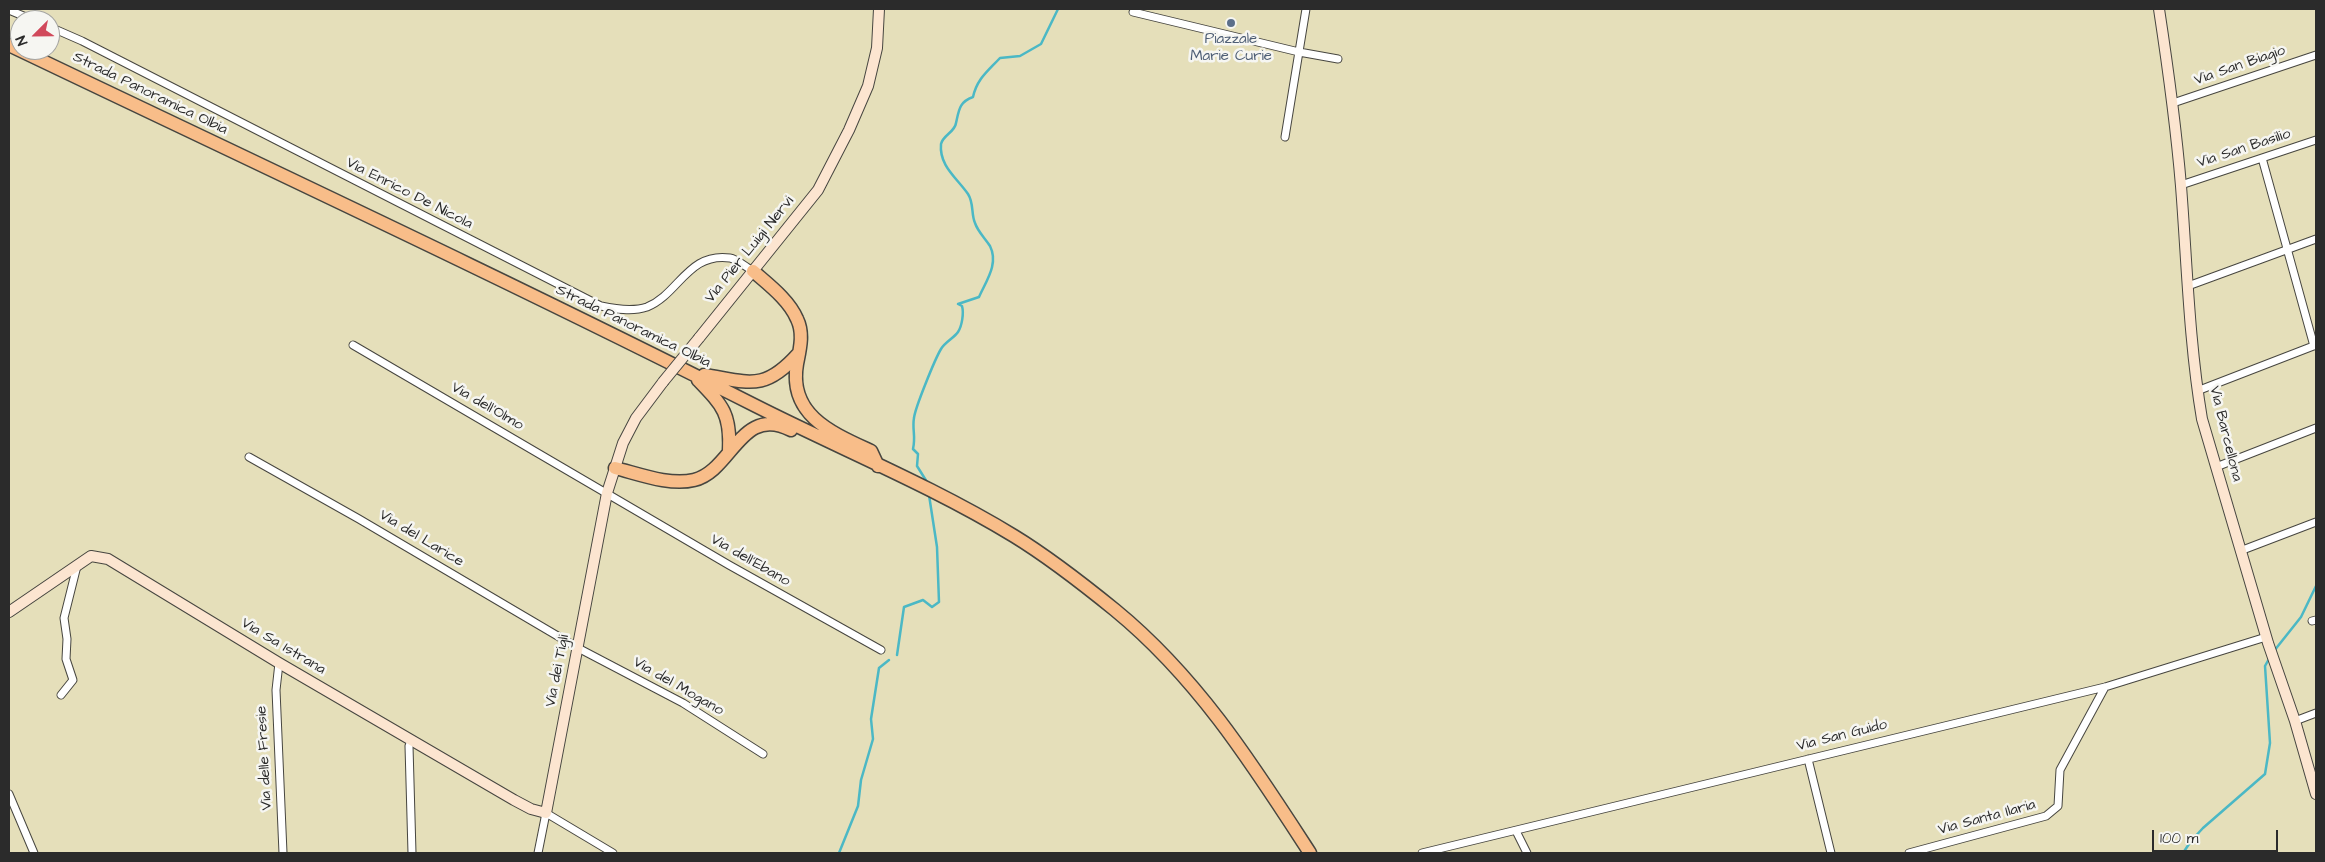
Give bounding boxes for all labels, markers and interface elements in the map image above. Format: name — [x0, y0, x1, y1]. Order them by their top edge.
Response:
north arrow — [10, 10, 60, 60]
marker: Piazzale Marie Curie — [1225, 17, 1237, 29]
place label: Piazzale Marie Curie — [1190, 31, 1272, 66]
text: N — [11, 33, 33, 48]
street label: Via San Biagio — [2192, 42, 2288, 90]
street label: Strada Panoramica Olbia — [70, 49, 230, 139]
street label: Via San Basilio — [2195, 125, 2293, 173]
street label: Via Enrico De Nicola — [343, 154, 475, 234]
street label: Via Pier Luigi Nervi — [702, 193, 798, 307]
street label: Strada Panoramica Olbia — [553, 282, 713, 372]
street label: Via dell'Olmo — [448, 379, 526, 435]
street label: Via Barcellona — [2204, 384, 2246, 484]
street label: Via del Larice — [375, 507, 467, 571]
street label: Via dell'Ebano — [707, 531, 793, 591]
street label: Via Sa Istrana — [237, 615, 329, 679]
street label: Via dei Tigli — [542, 633, 574, 709]
street label: Via del Mogano — [629, 654, 727, 720]
street label: Via delle Fresie — [253, 705, 277, 811]
street label: Via San Guido — [1795, 716, 1889, 756]
street label: Via Santa Ilaria — [1936, 796, 2038, 840]
scale bar — [2155, 820, 2281, 852]
text: 100 m — [2160, 828, 2199, 849]

